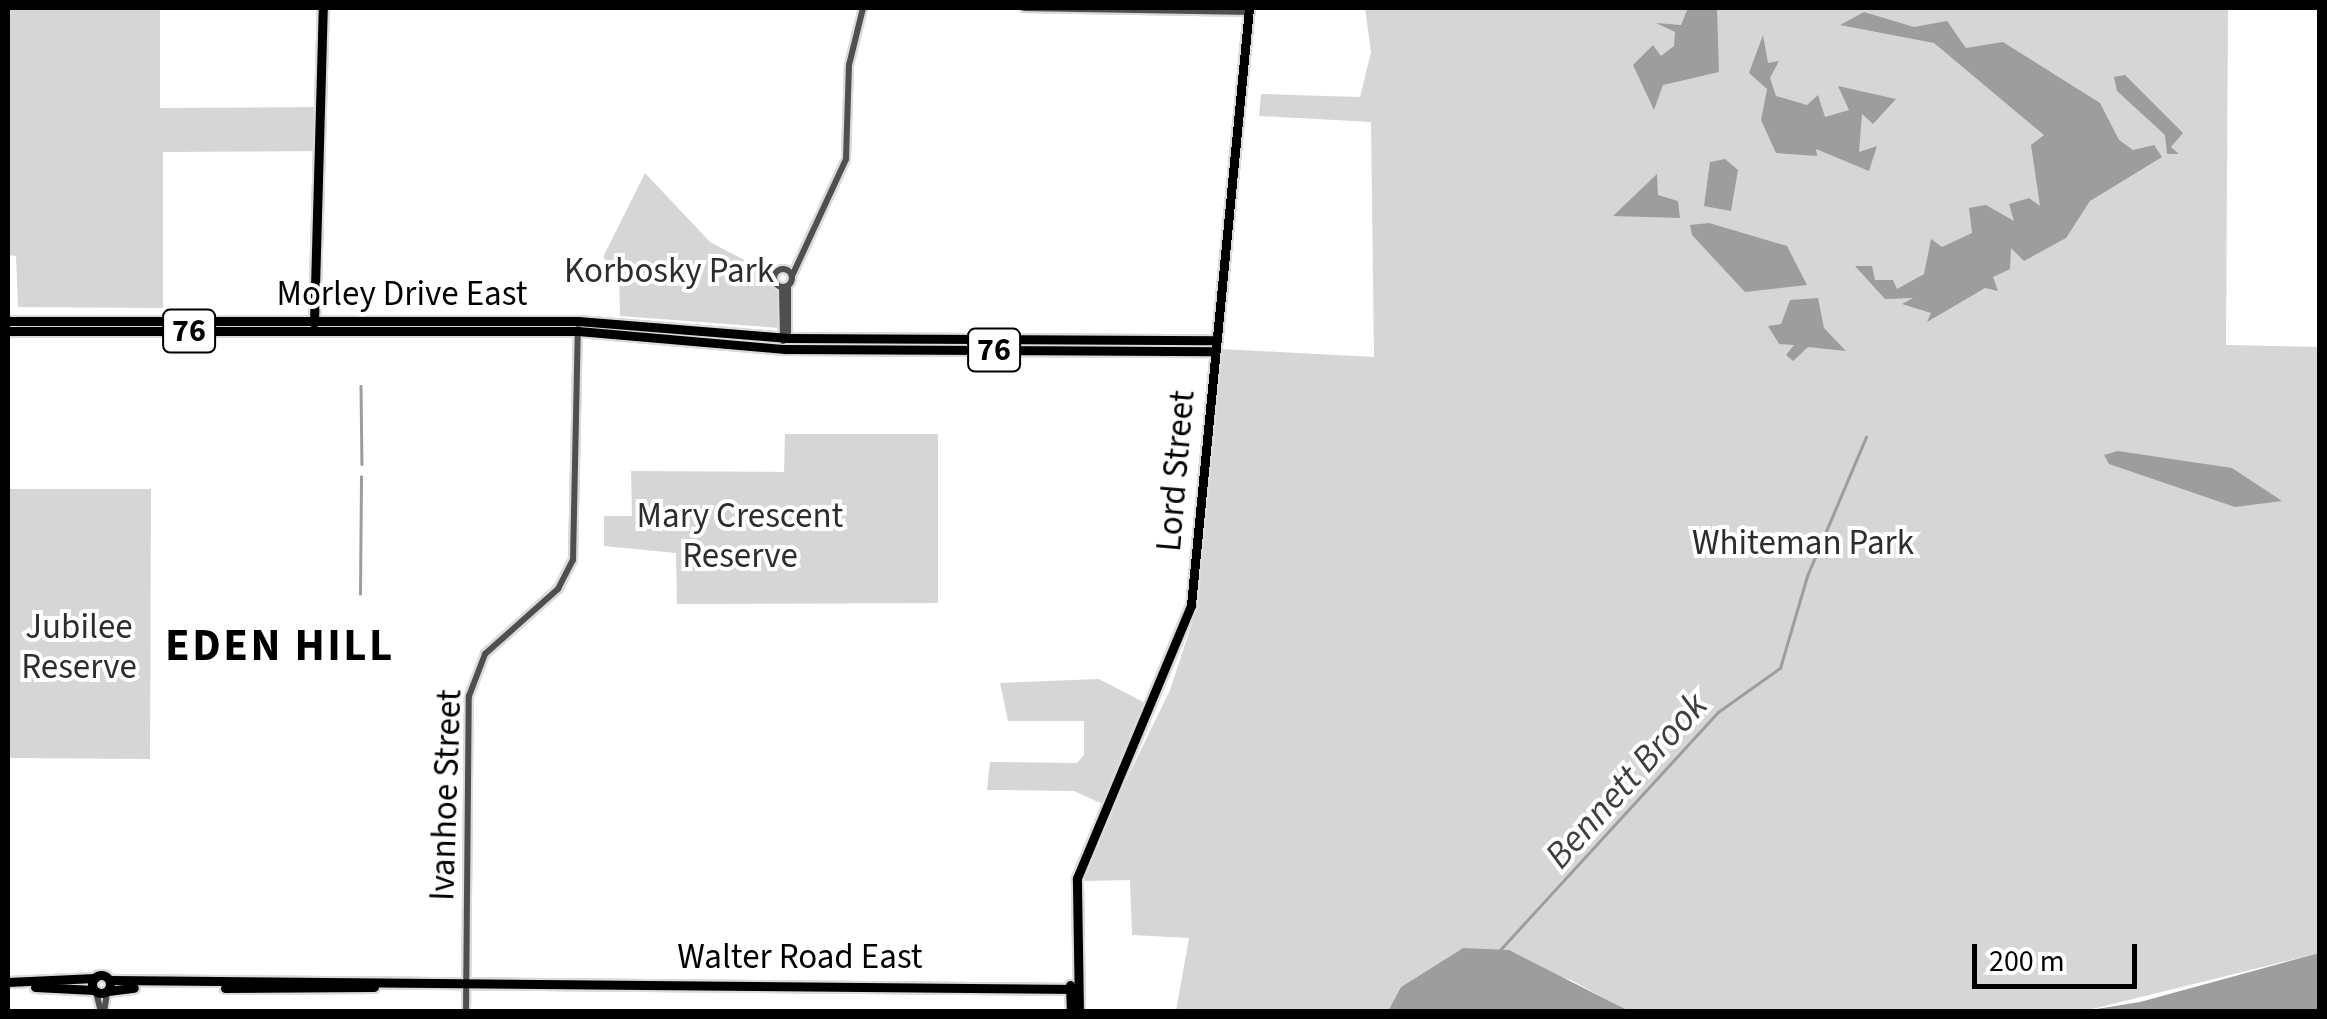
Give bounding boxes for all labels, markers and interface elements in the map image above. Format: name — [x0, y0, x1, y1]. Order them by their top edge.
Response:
park label: Korbosky Park — [564, 250, 774, 292]
street label: Morley Drive East — [276, 273, 528, 315]
road number: 76 — [162, 304, 216, 358]
road number: 76 — [966, 323, 1022, 377]
street label: Lord Street — [1148, 389, 1204, 553]
park label: Mary Crescent Reserve — [637, 495, 843, 577]
park label: Whiteman Park — [1692, 522, 1914, 564]
park label: Jubilee Reserve — [21, 606, 137, 688]
district label: EDEN HILL — [165, 620, 395, 674]
water label: Bennett Brook — [1536, 684, 1718, 878]
street label: Ivanhoe Street — [421, 688, 471, 902]
scale bar — [1977, 924, 2142, 986]
street label: Walter Road East — [677, 936, 923, 978]
text: 200 m — [1989, 940, 2065, 983]

